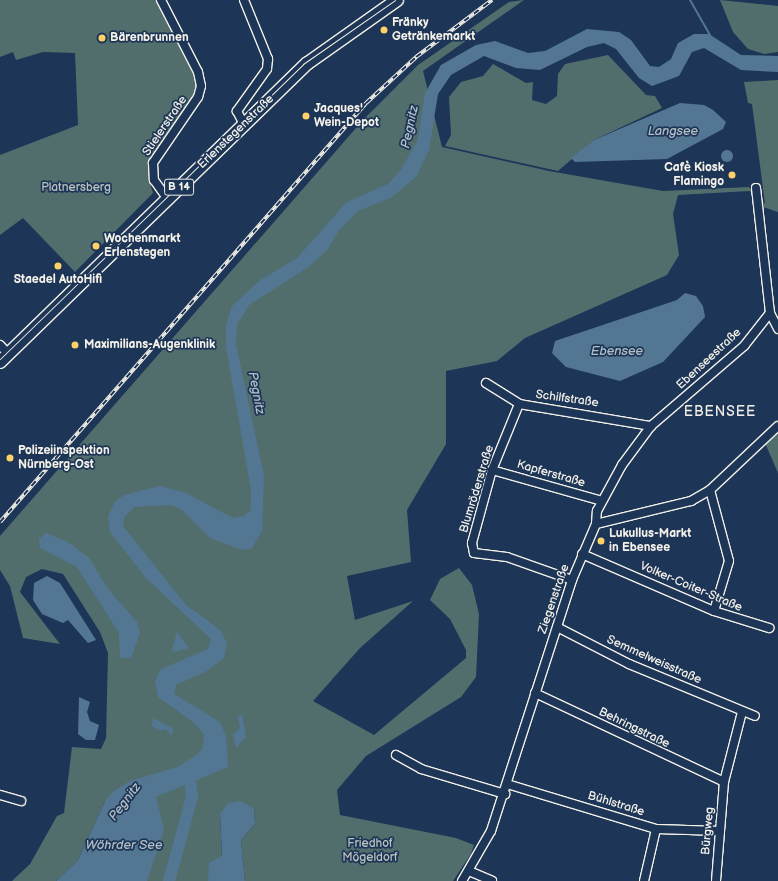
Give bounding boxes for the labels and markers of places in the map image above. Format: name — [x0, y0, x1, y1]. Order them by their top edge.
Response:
place label: Fränky Getränkemarkt — [392, 16, 475, 44]
marker: Fränky Getränkemarkt — [379, 25, 389, 35]
place label: Bärenbrunnen — [110, 31, 189, 45]
marker: Bärenbrunnen — [97, 33, 107, 43]
place label: Jacques' Wein-Depot — [314, 102, 379, 130]
marker: Jacques' Wein-Depot — [301, 111, 311, 121]
place label: Cafè Kiosk Flamingo — [664, 161, 724, 189]
marker: Cafè Kiosk Flamingo — [727, 170, 737, 180]
place label: Wochenmarkt Erlenstegen — [104, 232, 180, 260]
marker: Wochenmarkt Erlenstegen — [91, 241, 101, 251]
marker: Staedel AutoHifi — [53, 261, 63, 271]
place label: Staedel AutoHifi — [14, 273, 102, 287]
place label: Maximilians-Augenklinik — [84, 338, 215, 352]
marker: Maximilians-Augenklinik — [69, 339, 81, 351]
place label: Polizeiinspektion Nürnberg-Ost — [18, 444, 110, 472]
marker: Polizeiinspektion Nürnberg-Ost — [5, 453, 15, 463]
place label: Lukullus-Markt in Ebensee — [609, 527, 691, 555]
marker: Lukullus-Markt in Ebensee — [596, 536, 606, 546]

